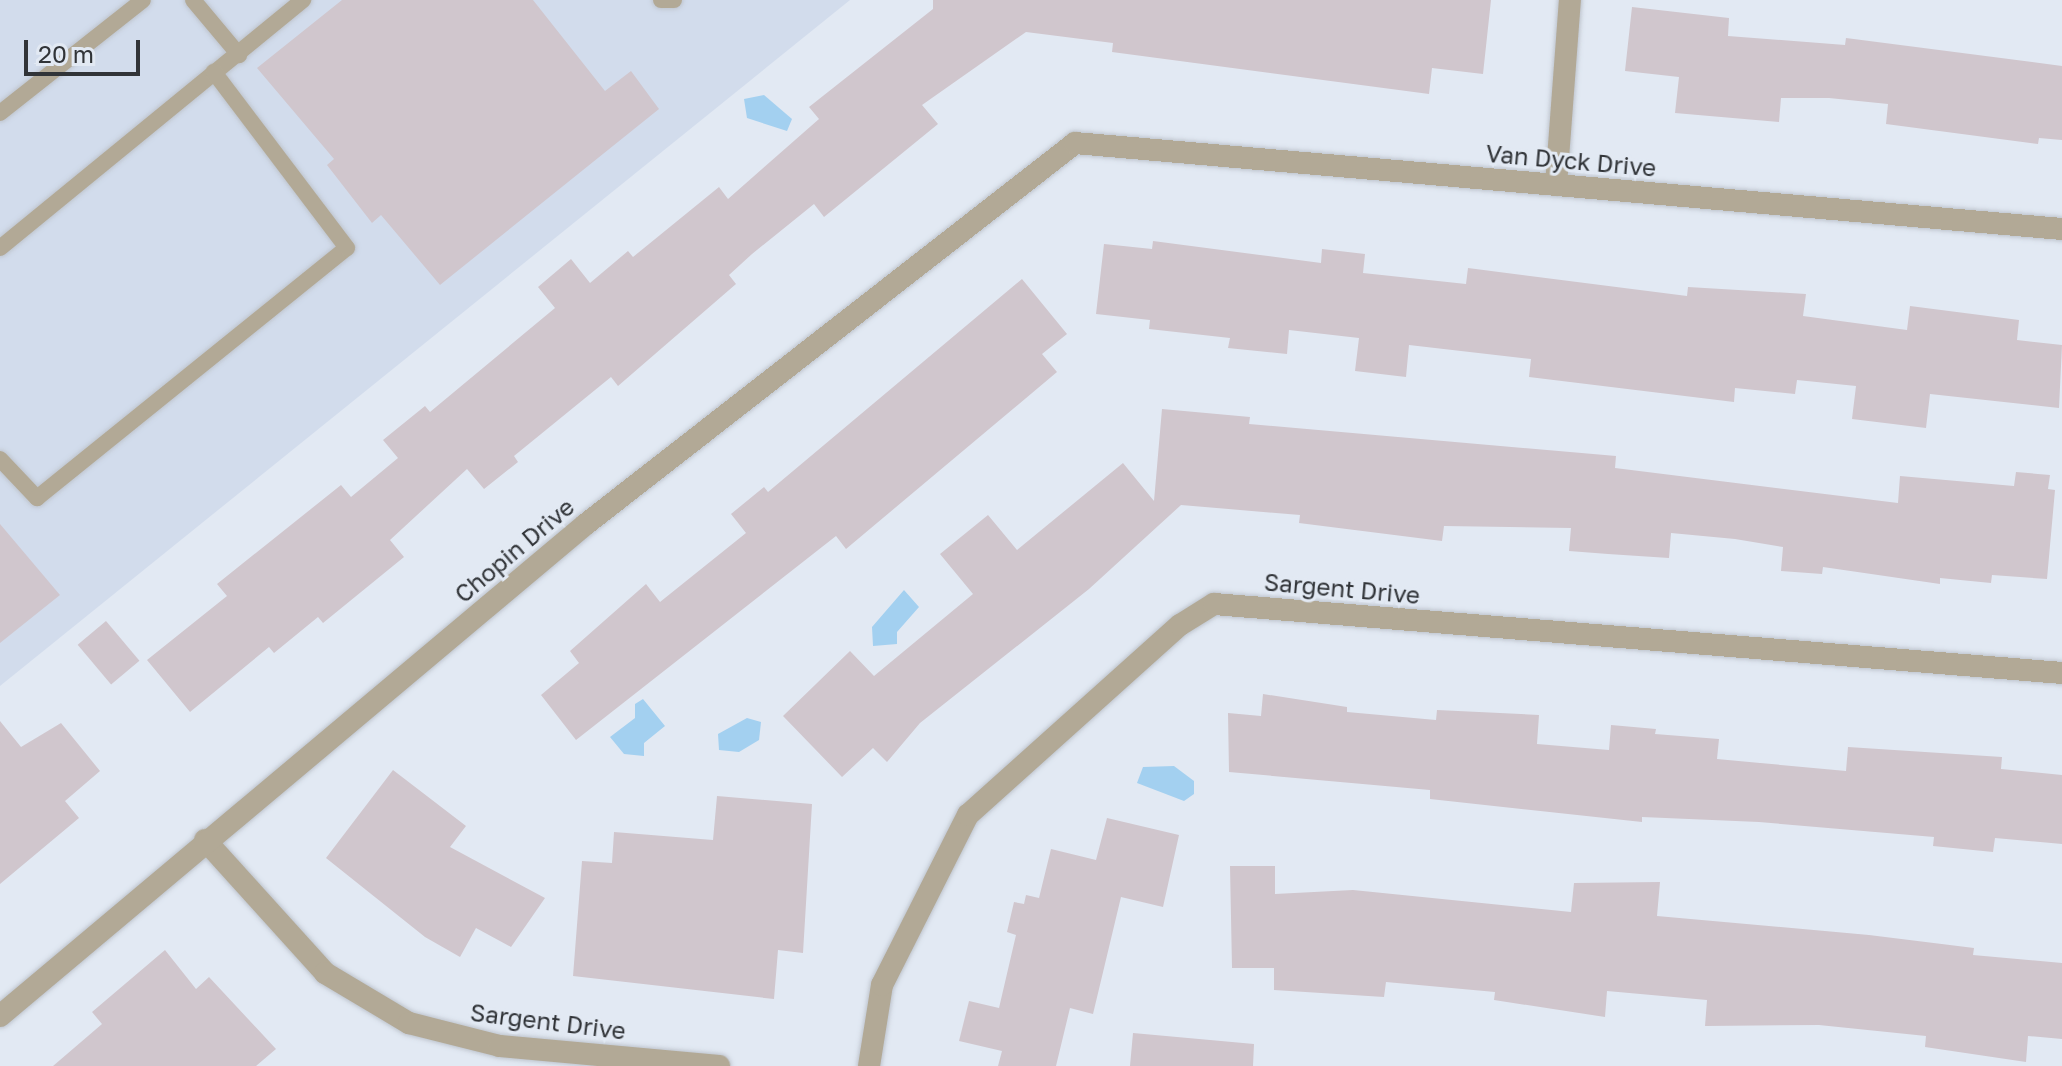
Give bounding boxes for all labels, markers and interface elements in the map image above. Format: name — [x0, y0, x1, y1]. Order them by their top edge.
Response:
scale bar — [28, 24, 144, 74]
text: 20 m — [38, 39, 94, 68]
street label: Van Dyck Drive — [1485, 138, 1657, 182]
street label: Chopin Drive — [448, 492, 580, 608]
street label: Sargent Drive — [1263, 567, 1421, 609]
street label: Sargent Drive — [469, 997, 627, 1045]

